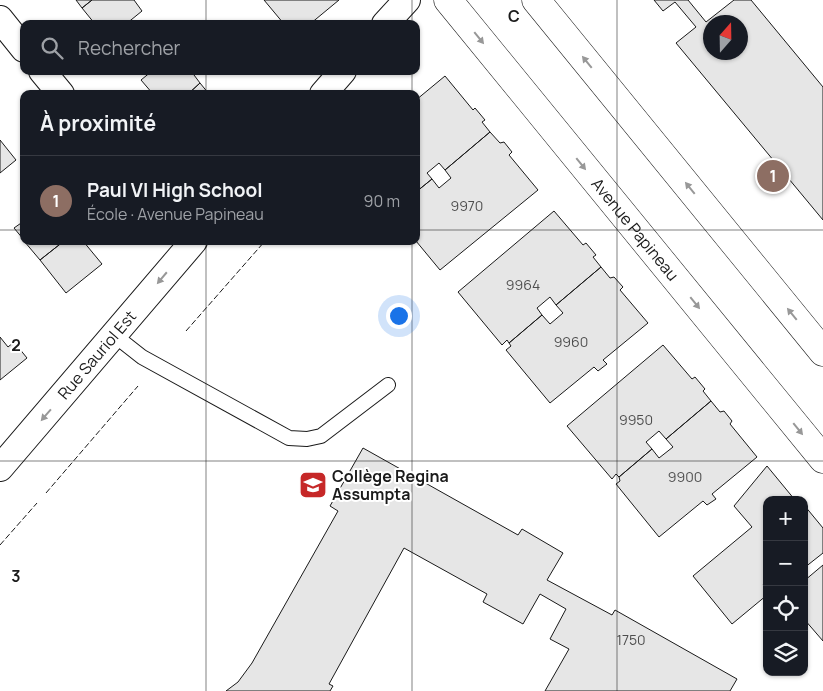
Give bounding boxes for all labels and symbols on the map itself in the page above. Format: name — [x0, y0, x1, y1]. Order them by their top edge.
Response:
text: C — [508, 5, 520, 27]
north arrow — [703, 15, 748, 60]
one-way arrow — [473, 31, 484, 44]
one-way arrow — [581, 56, 592, 69]
one-way arrow — [576, 157, 587, 170]
pin: 1 — [757, 157, 789, 195]
street label: Avenue Papineau — [587, 173, 684, 285]
one-way arrow — [684, 182, 695, 195]
house number: 9970 — [451, 196, 483, 215]
one-way arrow — [157, 272, 168, 284]
house number: 9964 — [506, 275, 540, 294]
one-way arrow — [690, 296, 701, 309]
your location — [386, 303, 412, 329]
street label: Rue Sauriol Est — [53, 306, 141, 404]
one-way arrow — [787, 308, 798, 321]
house number: 9960 — [554, 332, 588, 351]
text: 2 — [11, 334, 21, 356]
one-way arrow — [40, 409, 51, 422]
house number: 9950 — [619, 410, 653, 429]
one-way arrow — [793, 422, 804, 435]
place label: Collège Regina Assumpta — [332, 465, 449, 505]
house number: 9900 — [668, 467, 702, 486]
school or university icon: Collège Regina Assumpta — [298, 470, 328, 500]
text: 3 — [11, 565, 21, 587]
house number: 1750 — [616, 630, 646, 649]

